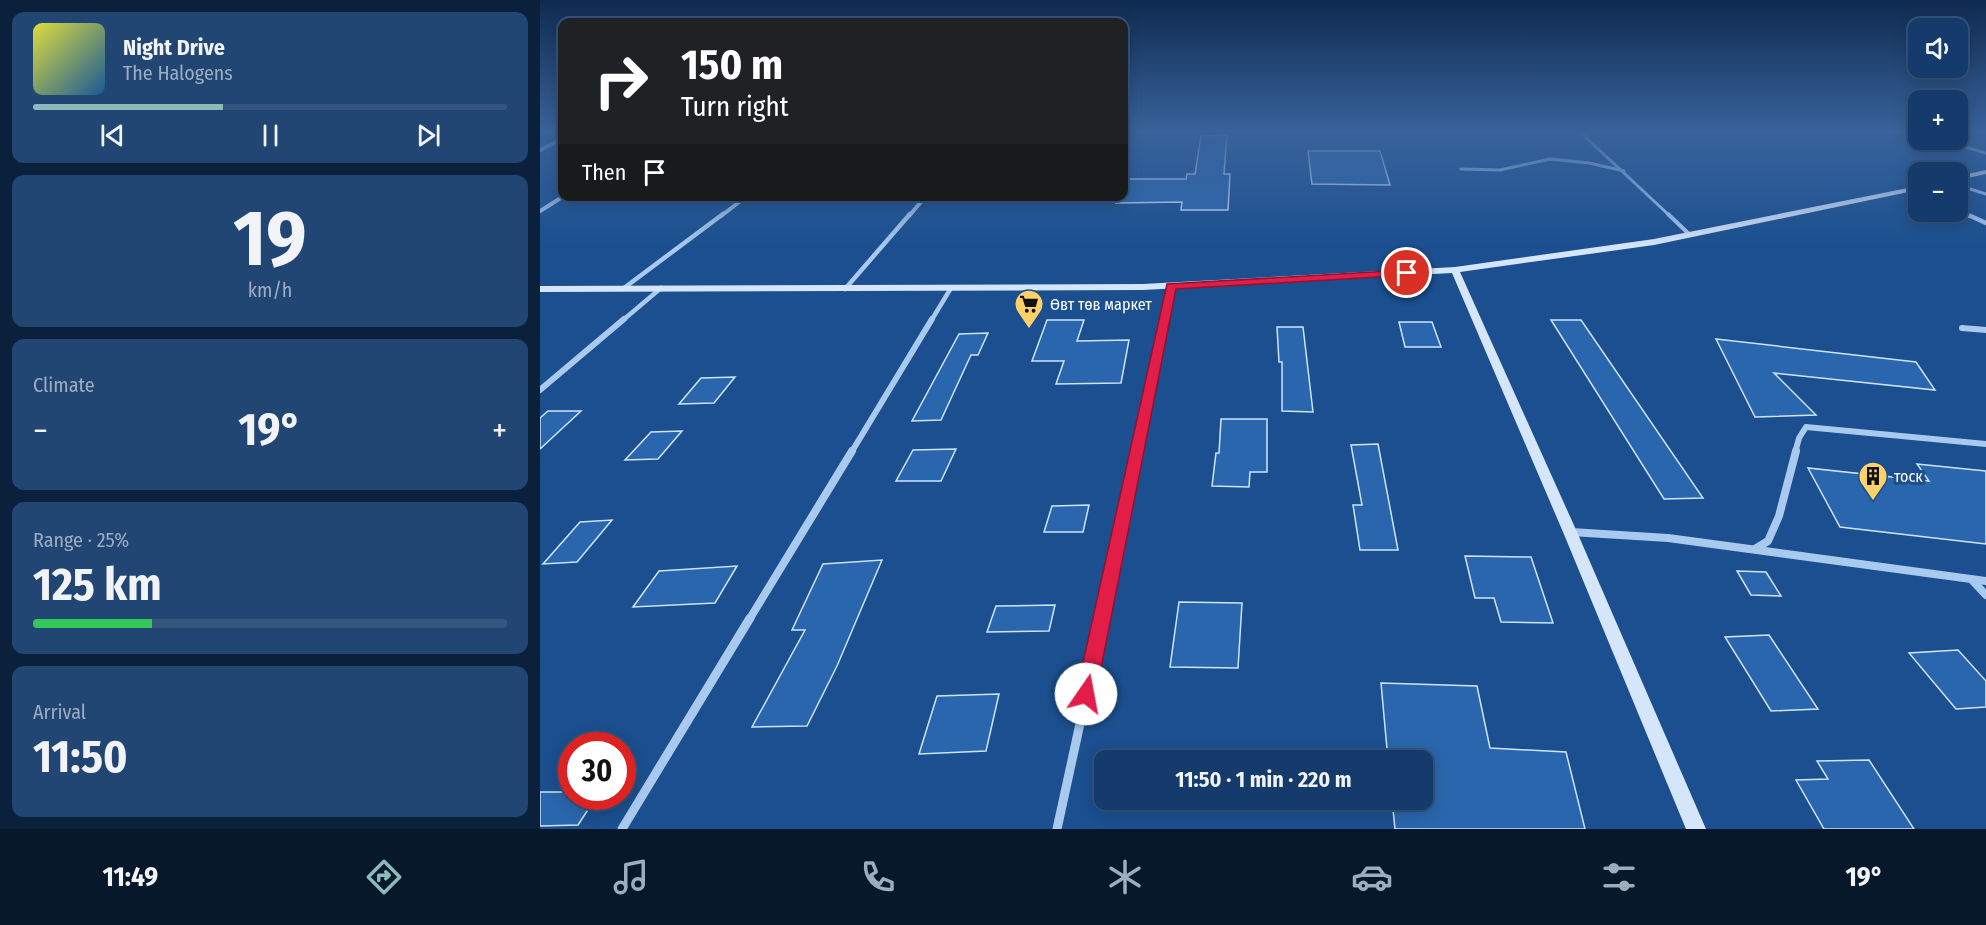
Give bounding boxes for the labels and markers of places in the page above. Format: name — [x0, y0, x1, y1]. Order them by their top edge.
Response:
pin — [1381, 247, 1432, 298]
supermarket icon: Өвт төв маркет — [1013, 288, 1045, 330]
place label: Өвт төв маркет — [1050, 295, 1152, 314]
building icon: тоск — [1857, 460, 1889, 502]
place label: тоск — [1894, 467, 1923, 486]

